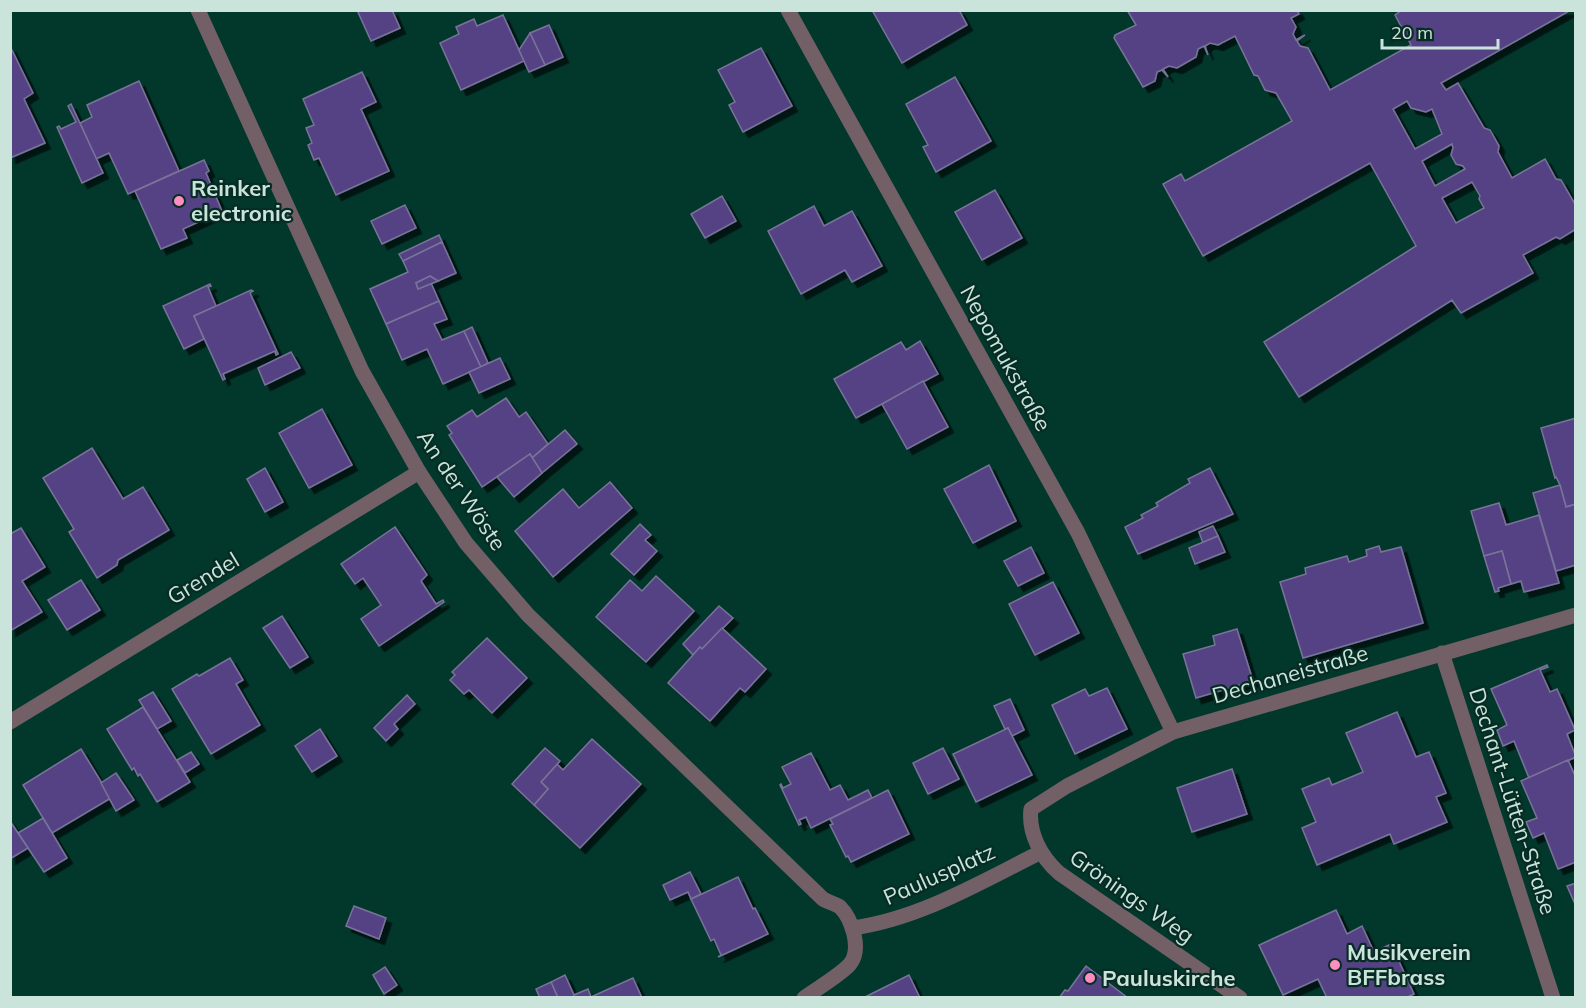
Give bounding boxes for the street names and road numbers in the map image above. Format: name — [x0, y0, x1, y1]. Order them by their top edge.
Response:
street label: Nepomukstraße — [954, 280, 1058, 436]
street label: An der Wöste — [411, 424, 513, 556]
street label: Grendel — [162, 546, 244, 610]
street label: Dechaneistraße — [1209, 638, 1371, 710]
street label: Dechant-Lütten-Straße — [1463, 684, 1563, 918]
street label: Paulusplatz — [879, 837, 999, 911]
street label: Grönings Weg — [1064, 843, 1200, 949]

